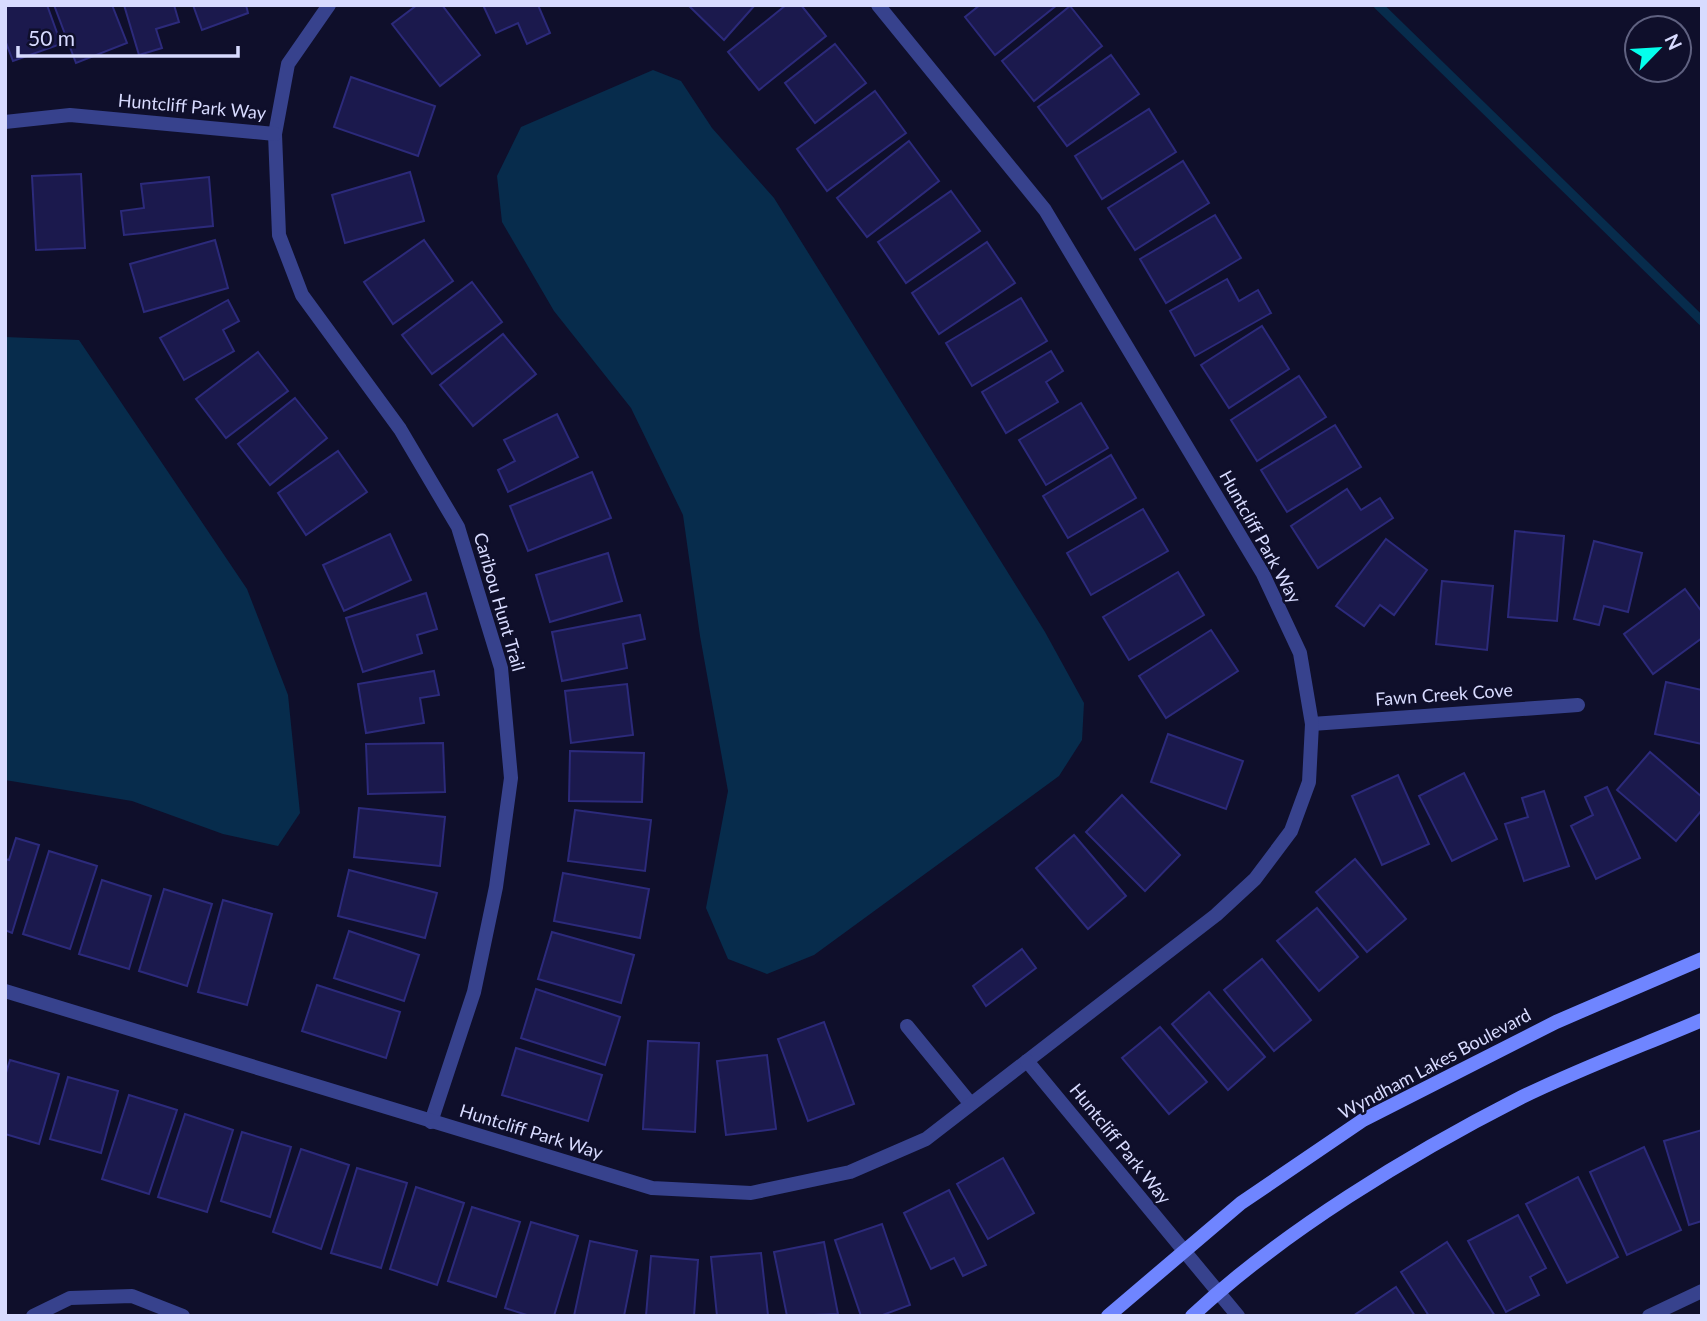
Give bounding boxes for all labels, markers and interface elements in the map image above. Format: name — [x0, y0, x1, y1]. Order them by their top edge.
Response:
scale bar — [18, 14, 238, 58]
north arrow — [1623, 14, 1693, 84]
text: 50 m — [28, 25, 75, 50]
text: N — [1660, 30, 1687, 53]
street label: Huntcliff Park Way — [117, 89, 268, 123]
street label: Huntcliff Park Way — [1215, 466, 1307, 607]
street label: Caribou Hunt Trail — [470, 530, 530, 674]
street label: Fawn Creek Cove — [1374, 678, 1513, 710]
street label: Wyndham Lakes Boulevard — [1335, 1003, 1534, 1123]
street label: Huntcliff Park Way — [1065, 1079, 1177, 1209]
street label: Huntcliff Park Way — [457, 1099, 606, 1163]

